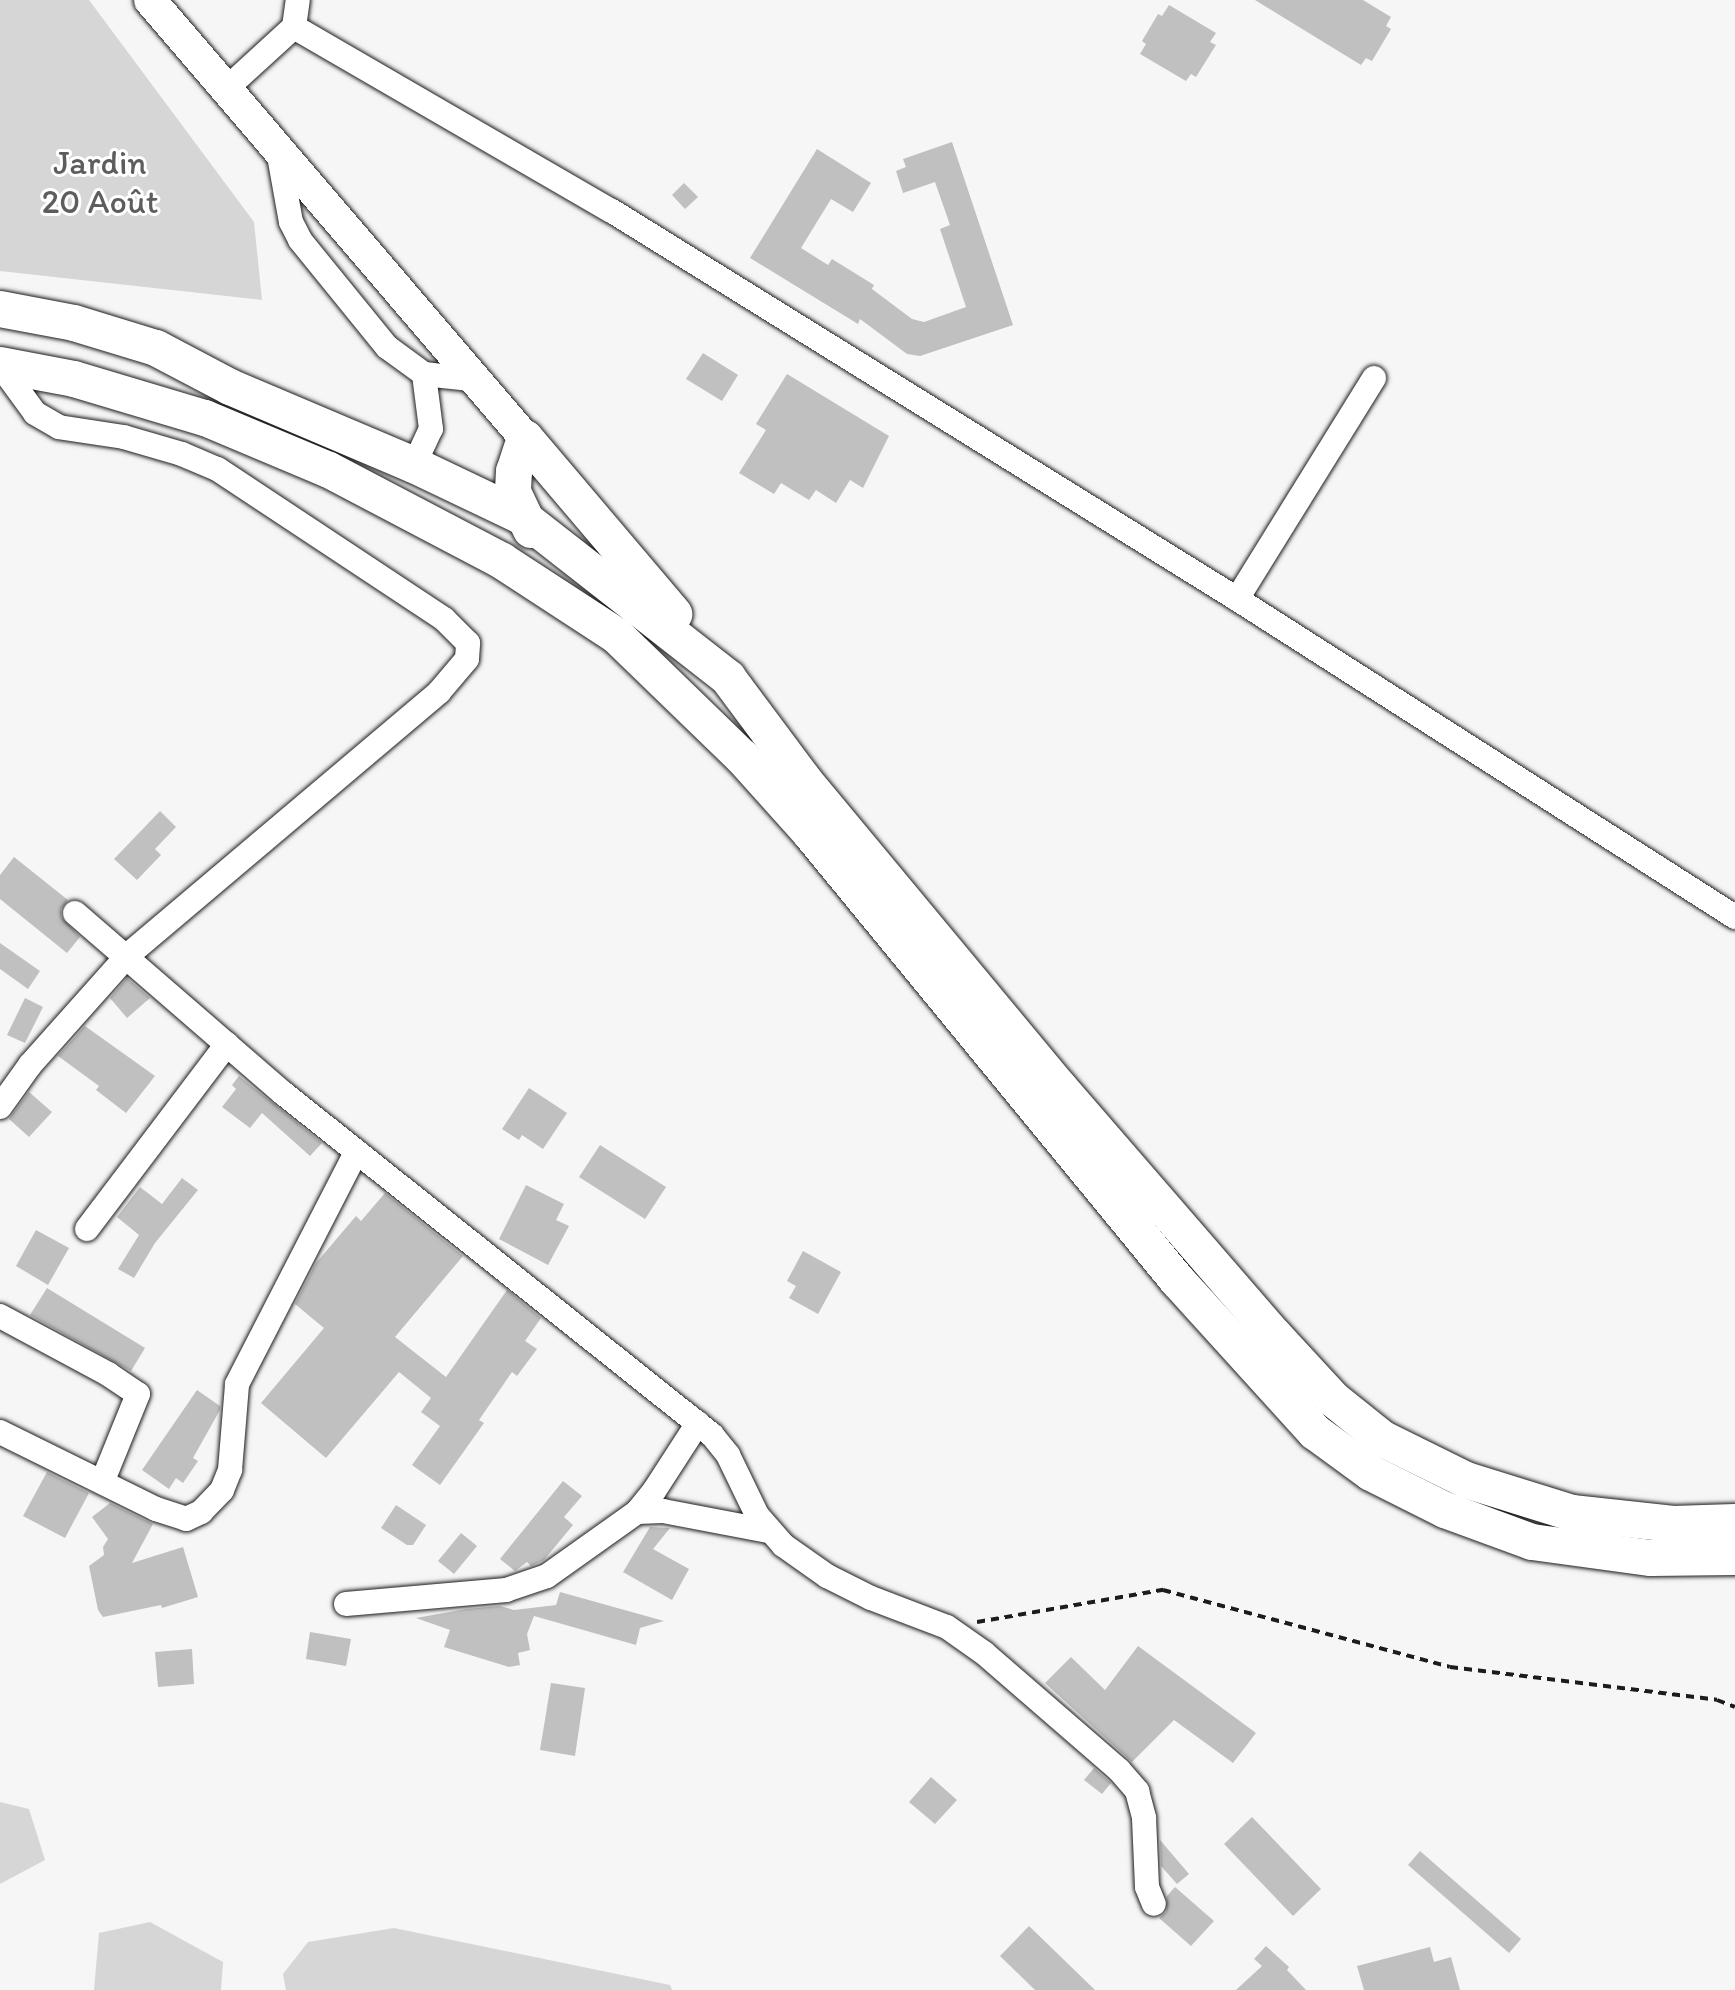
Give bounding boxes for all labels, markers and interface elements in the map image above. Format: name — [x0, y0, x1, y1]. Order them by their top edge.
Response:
park label: Jardin 20 Août — [41, 142, 159, 222]

